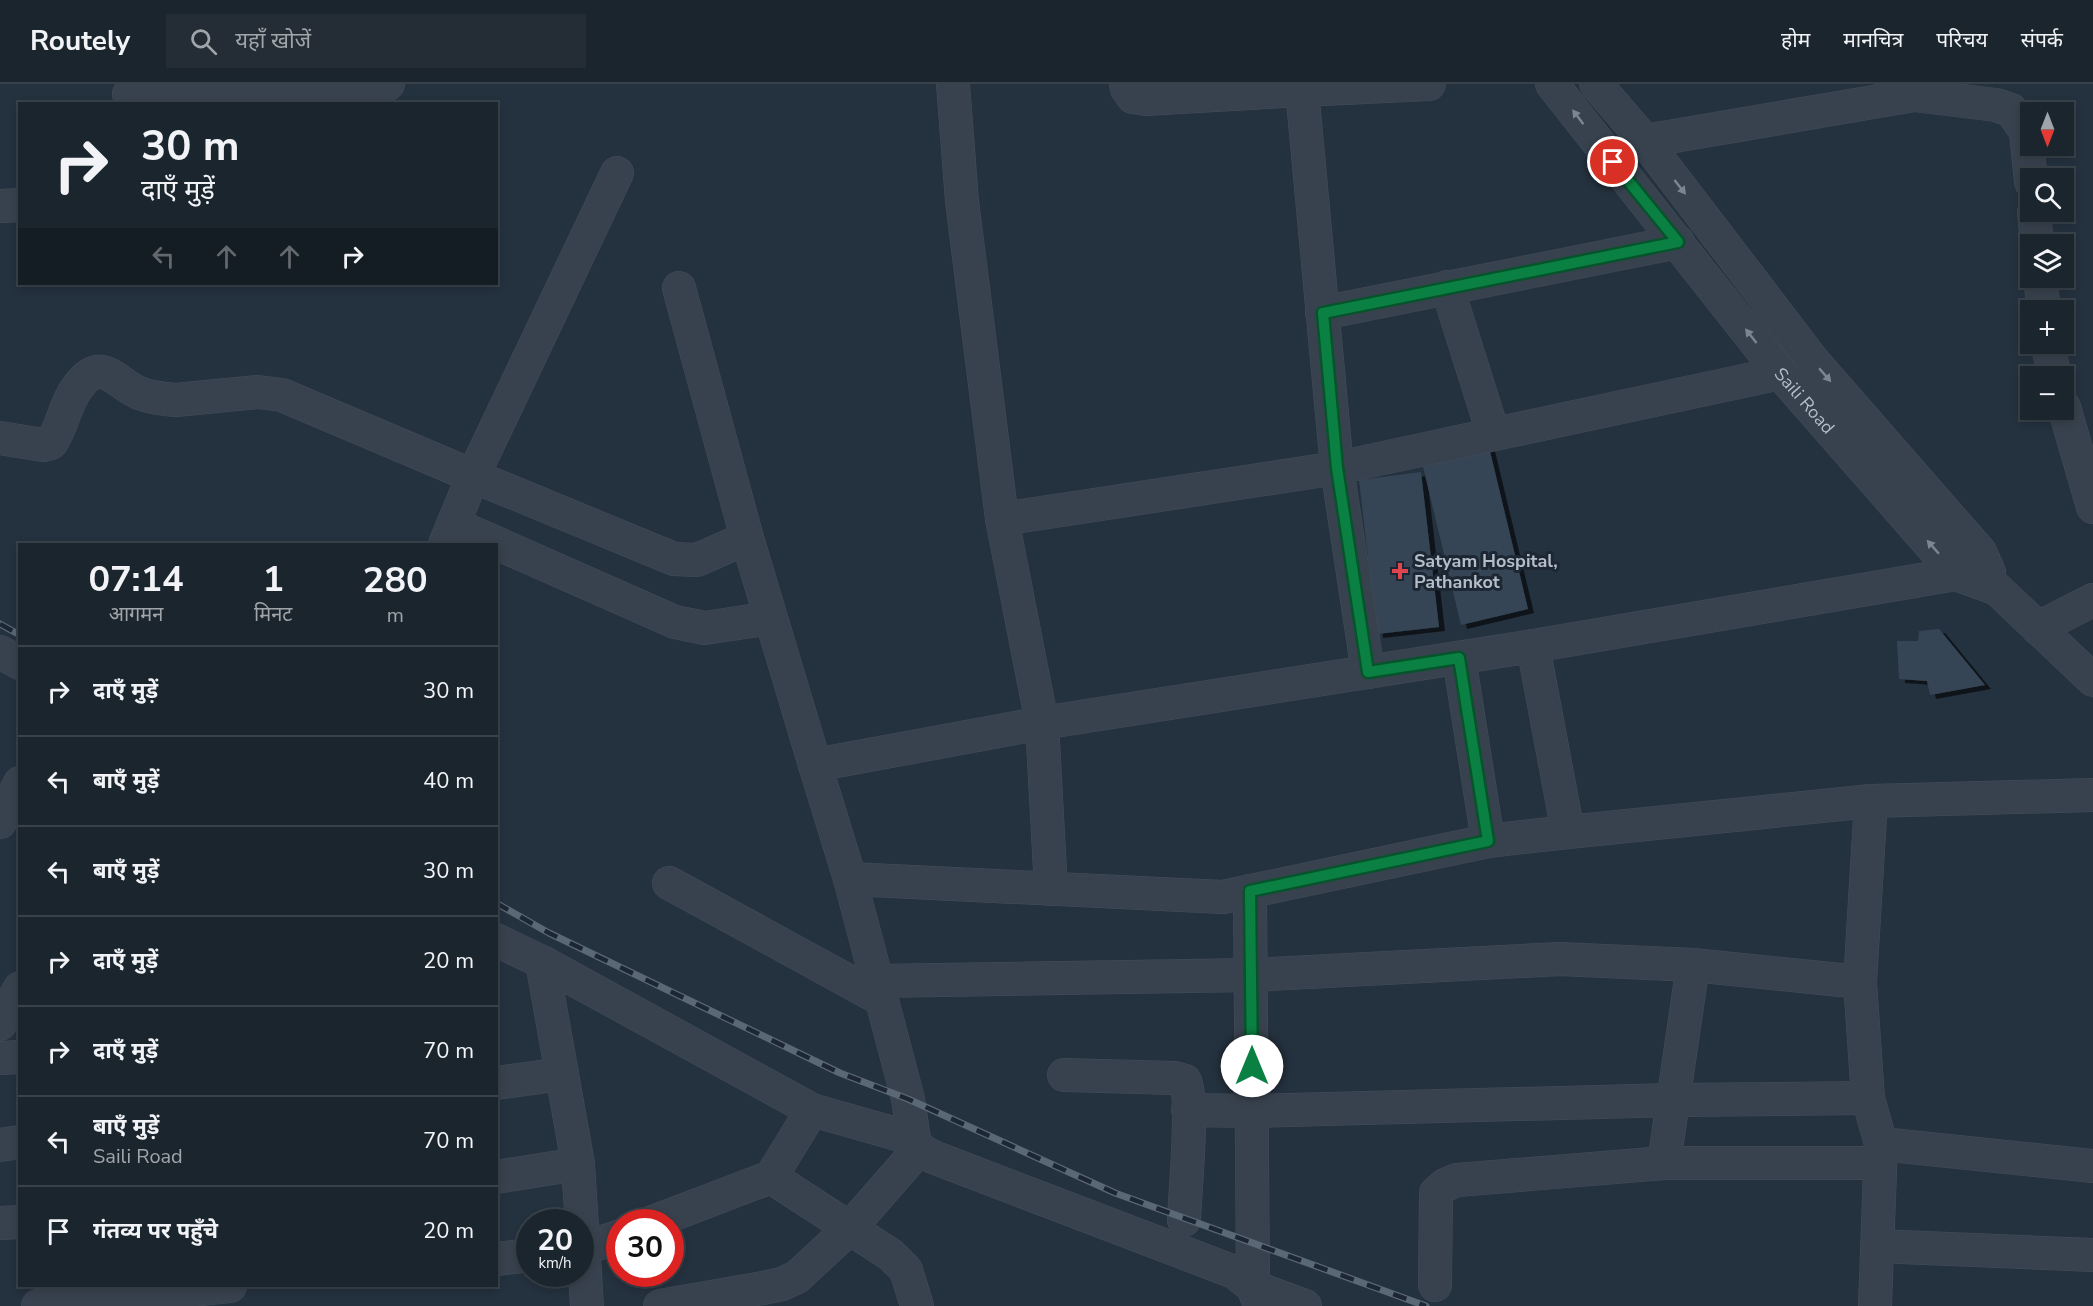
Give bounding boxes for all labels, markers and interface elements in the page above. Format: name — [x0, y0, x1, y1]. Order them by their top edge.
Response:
search box — [166, 14, 586, 68]
text: Routely — [30, 22, 130, 60]
icon: search — [187, 25, 220, 58]
text: यहाँ खोजें — [235, 26, 311, 56]
text: होम — [1781, 26, 1810, 54]
text: मानचित्र — [1843, 26, 1903, 54]
text: परिचय — [1936, 26, 1988, 54]
text: संपर्क — [2021, 26, 2063, 54]
north arrow — [2020, 102, 2074, 156]
map controls — [2020, 102, 2074, 420]
one-way arrow — [1572, 110, 1584, 125]
text: 30 m — [141, 118, 240, 175]
icon: right — [42, 126, 120, 204]
pin — [1587, 136, 1638, 187]
icon: arrive — [1596, 145, 1629, 178]
button: search — [2020, 168, 2074, 222]
text: दाएँ मुड़ें — [141, 172, 215, 209]
one-way arrow — [1674, 180, 1686, 195]
button: layers — [2020, 234, 2074, 288]
icon: left — [147, 240, 180, 273]
icon: ahead — [210, 240, 243, 273]
icon: ahead — [273, 240, 306, 273]
icon: right — [336, 240, 369, 273]
button: + — [2020, 300, 2074, 354]
one-way arrow — [1745, 328, 1757, 344]
street label: Saili Road — [1769, 362, 1840, 439]
button: − — [2020, 366, 2074, 420]
one-way arrow — [1819, 367, 1832, 383]
one-way arrow — [1926, 540, 1940, 555]
place label: Satyam Hospital, Pathankot — [1414, 549, 1558, 594]
text: 07:14 — [88, 555, 184, 604]
text: 1 — [262, 555, 284, 604]
text: 280 — [363, 556, 428, 605]
marker: Satyam Hospital, Pathankot — [1391, 562, 1409, 580]
text: आगमन — [109, 601, 163, 628]
text: मिनट — [254, 601, 292, 628]
text: m — [387, 602, 404, 629]
icon: right — [42, 675, 75, 708]
text: दाएँ मुड़ें — [93, 676, 158, 706]
text: 30 m — [423, 676, 474, 706]
icon: left — [42, 765, 75, 798]
text: बाएँ मुड़ें — [93, 766, 159, 796]
text: 40 m — [423, 766, 474, 796]
icon: left — [42, 855, 75, 888]
text: बाएँ मुड़ें — [93, 856, 159, 886]
text: 30 m — [423, 856, 474, 886]
icon: right — [42, 945, 75, 978]
text: दाएँ मुड़ें — [93, 946, 158, 976]
text: 20 m — [423, 946, 474, 976]
position arrow — [1220, 1034, 1284, 1098]
icon: right — [42, 1035, 75, 1068]
text: दाएँ मुड़ें — [93, 1036, 158, 1066]
text: 70 m — [423, 1036, 474, 1066]
text: बाएँ मुड़ें — [93, 1112, 159, 1142]
icon: left — [42, 1125, 75, 1158]
text: 70 m — [423, 1126, 474, 1156]
text: Saili Road — [93, 1143, 183, 1170]
speed limit sign: 30 — [606, 1209, 684, 1287]
icon: arrive — [42, 1215, 75, 1248]
text: गंतव्य पर पहुँचे — [93, 1216, 218, 1246]
text: 20 m — [423, 1216, 474, 1246]
text: 20 — [537, 1220, 573, 1261]
text: km/h — [538, 1253, 572, 1273]

